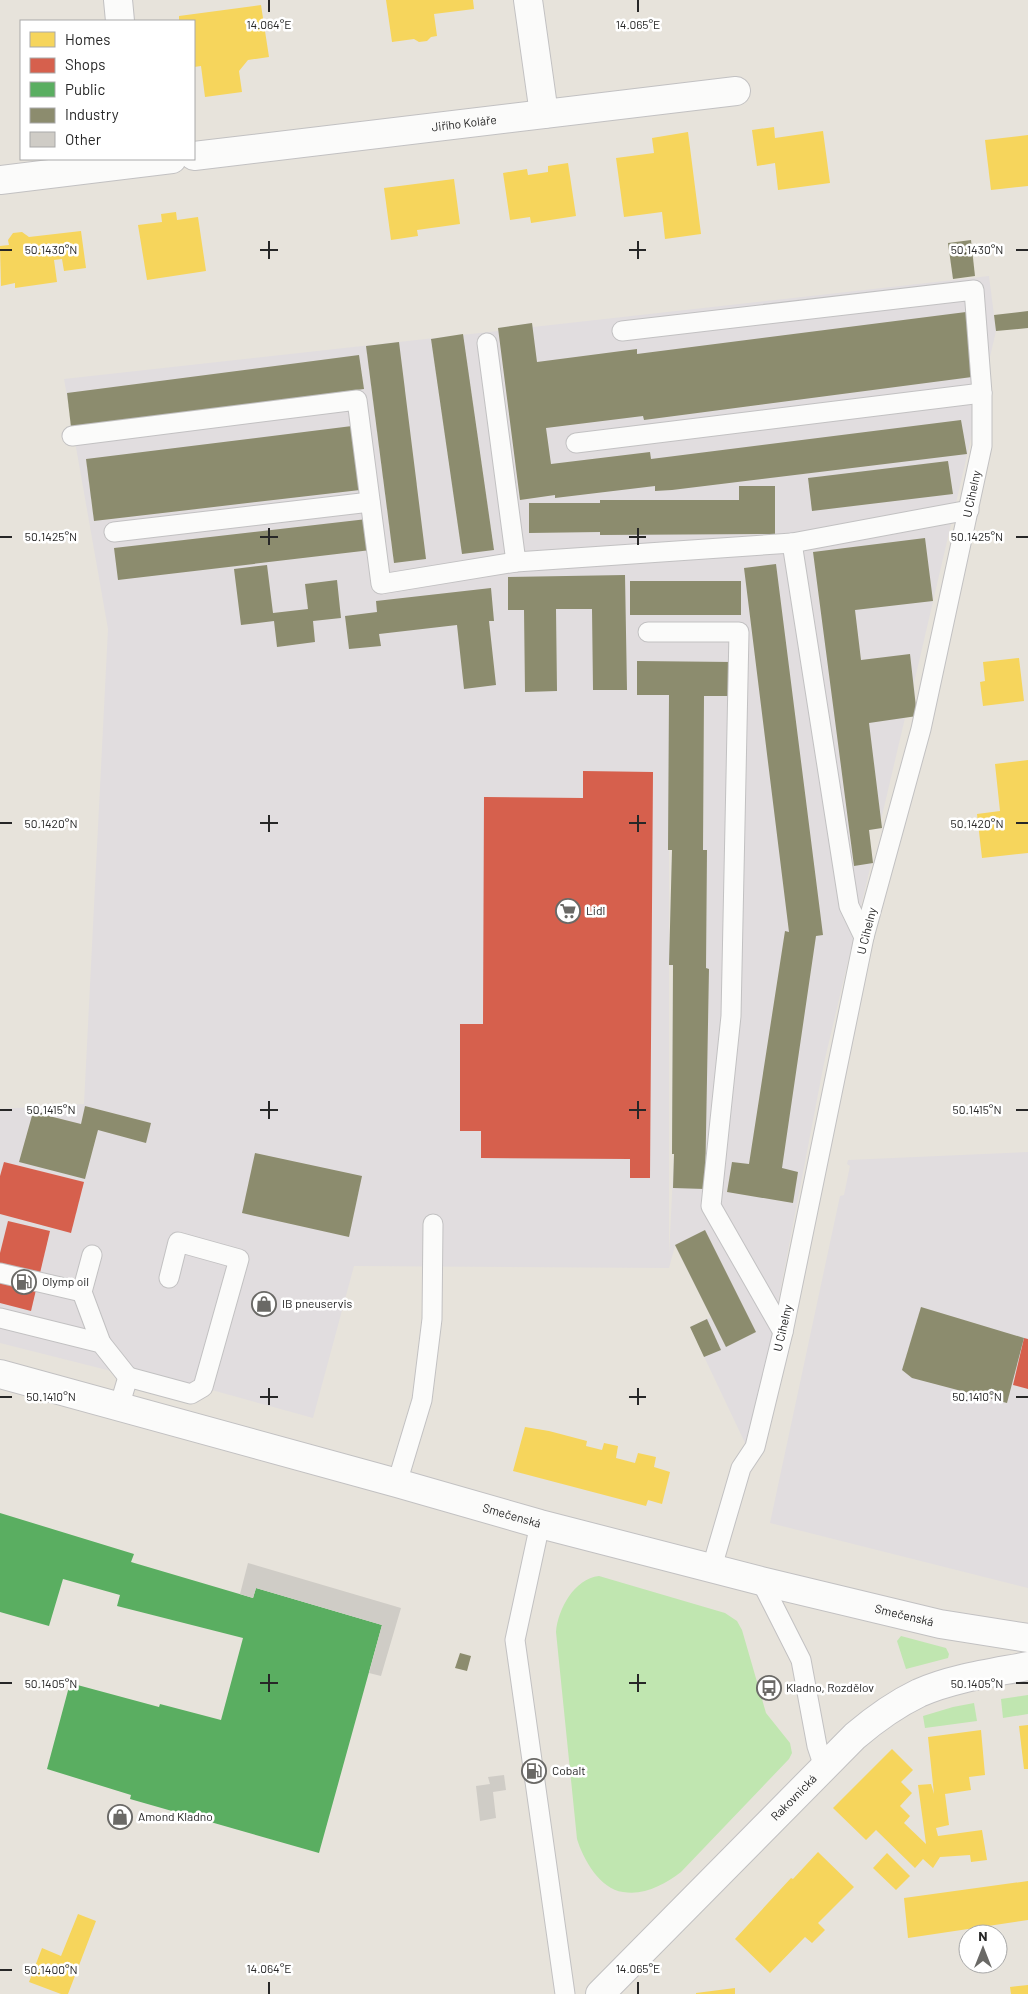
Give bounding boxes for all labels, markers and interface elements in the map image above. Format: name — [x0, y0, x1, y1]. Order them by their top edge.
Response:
text: 14.064°E — [246, 17, 292, 31]
text: 14.065°E — [616, 17, 660, 31]
legend — [20, 20, 195, 160]
text: Homes — [65, 30, 110, 48]
text: Shops — [65, 55, 105, 73]
text: Public — [65, 80, 105, 98]
text: Industry — [65, 105, 119, 123]
street label: Jiřího Koláře — [431, 112, 497, 133]
text: Other — [65, 130, 102, 148]
text: 50.1430°N — [25, 242, 77, 256]
text: 50.1430°N — [951, 242, 1003, 256]
street label: U Cihelny — [959, 468, 983, 519]
text: 50.1425°N — [25, 529, 77, 543]
text: 50.1425°N — [951, 529, 1003, 543]
text: 50.1420°N — [25, 816, 78, 830]
text: 50.1420°N — [951, 816, 1004, 830]
supermarket icon: Lidl — [555, 898, 581, 924]
place label: Lidl — [586, 903, 605, 917]
street label: U Cihelny — [853, 905, 879, 956]
text: 50.1415°N — [26, 1102, 76, 1116]
text: 50.1415°N — [952, 1102, 1002, 1116]
fuel station icon: Olymp oil — [11, 1269, 37, 1295]
place label: Olymp oil — [42, 1274, 89, 1288]
shop icon: IB pneuservis — [251, 1291, 277, 1317]
place label: IB pneuservis — [282, 1296, 353, 1310]
street label: U Cihelny — [770, 1302, 794, 1353]
text: 50.1410°N — [26, 1389, 76, 1403]
text: 50.1410°N — [952, 1389, 1002, 1403]
street label: Smečenská — [481, 1500, 543, 1530]
street label: Smečenská — [874, 1601, 935, 1628]
bus stop icon: Kladno, Rozdělov — [756, 1675, 782, 1701]
text: 50.1405°N — [25, 1676, 77, 1690]
text: 50.1405°N — [951, 1676, 1003, 1690]
place label: Kladno, Rozdělov — [786, 1680, 874, 1694]
fuel station icon: Cobalt — [521, 1758, 547, 1784]
place label: Cobalt — [552, 1763, 586, 1777]
street label: Rakovnická — [768, 1771, 819, 1823]
shop icon: Amond Kladno — [107, 1804, 133, 1830]
place label: Amond Kladno — [138, 1809, 213, 1823]
north arrow — [958, 1924, 1008, 1974]
text: N — [978, 1927, 988, 1944]
text: 14.064°E — [246, 1961, 292, 1975]
text: 14.065°E — [616, 1961, 660, 1975]
text: 50.1400°N — [24, 1962, 78, 1976]

